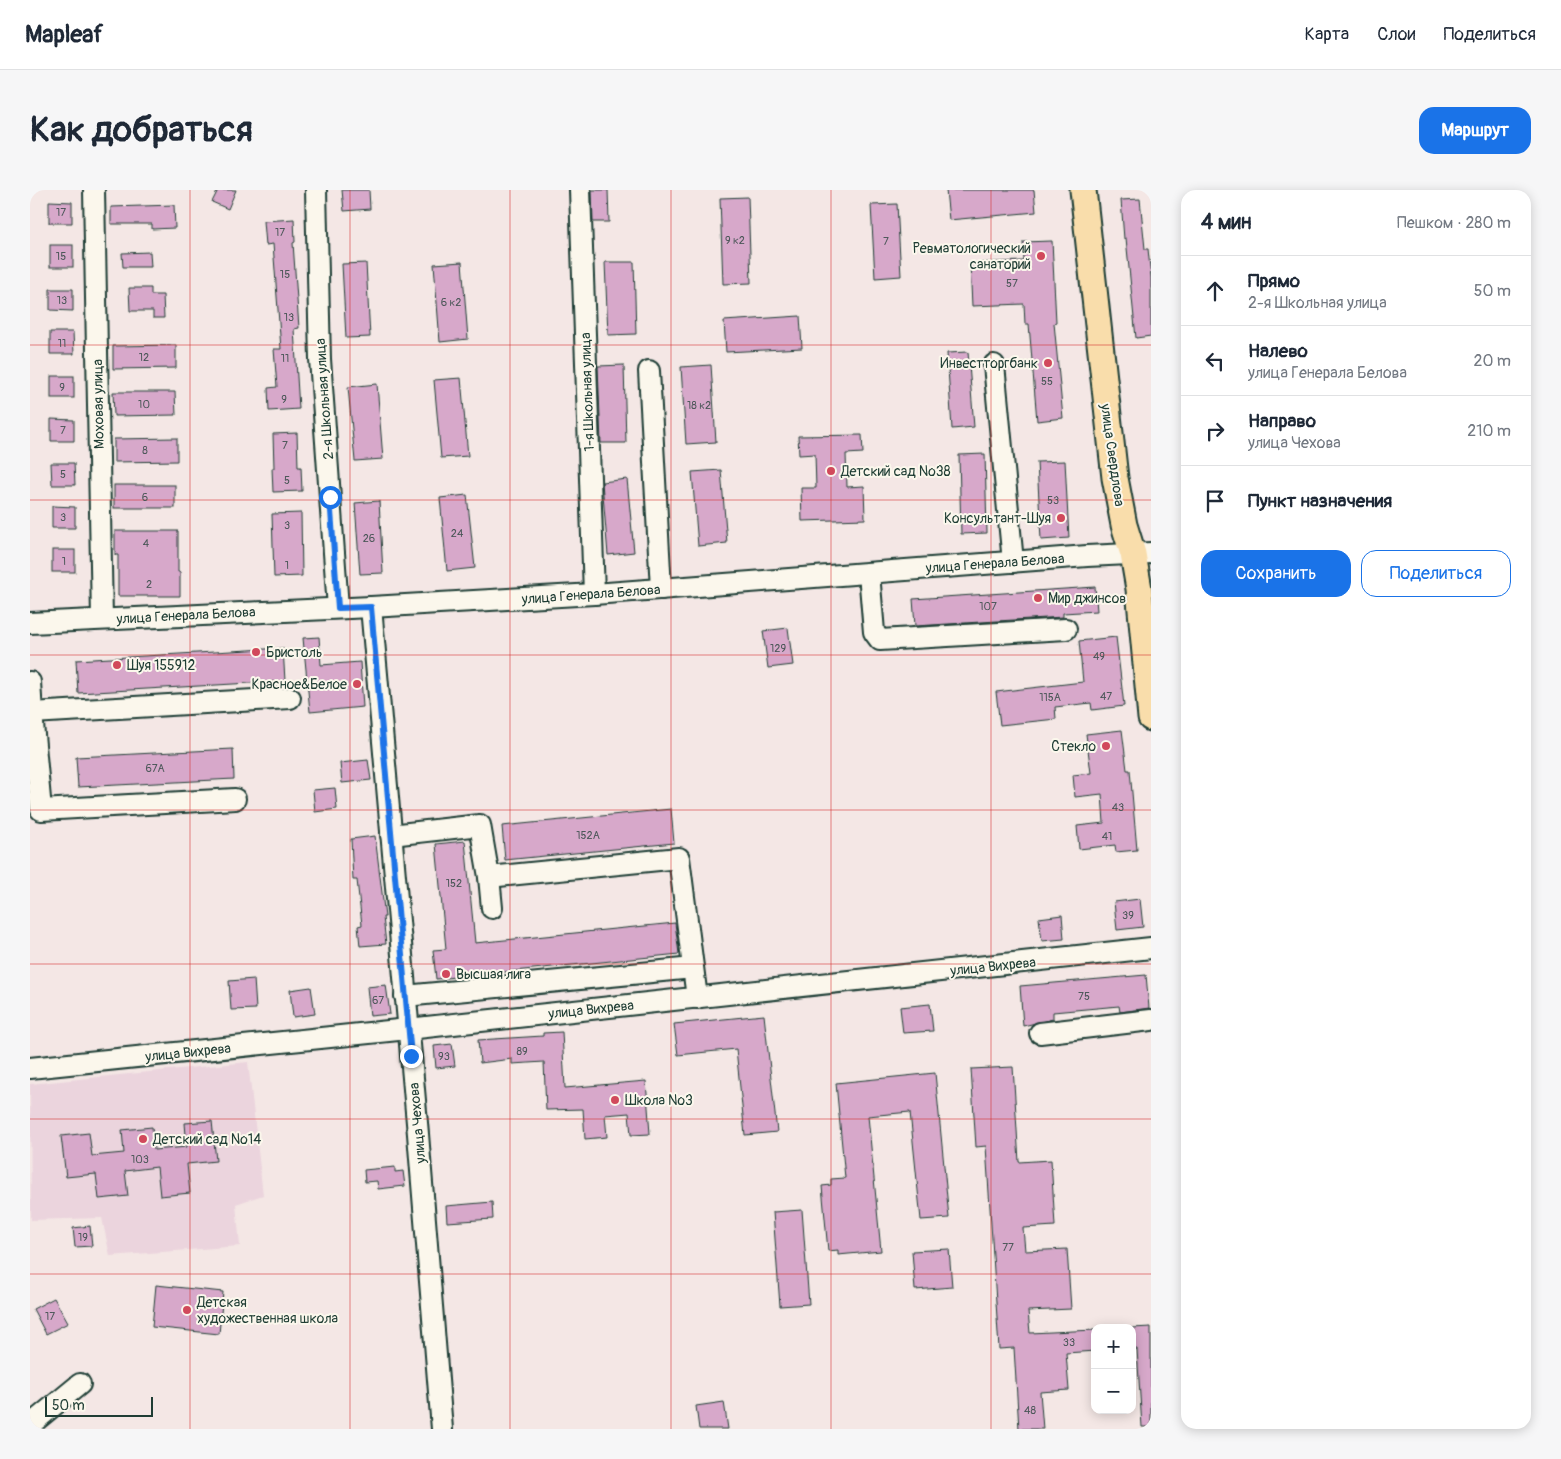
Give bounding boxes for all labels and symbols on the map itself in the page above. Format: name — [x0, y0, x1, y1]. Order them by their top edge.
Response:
house number: 17 — [56, 206, 66, 219]
house number: 17 — [275, 226, 285, 239]
house number: 9 к2 — [725, 234, 745, 247]
house number: 7 — [883, 235, 889, 248]
place label: Ревматологический санаторий — [913, 240, 1031, 273]
house number: 15 — [56, 250, 66, 263]
marker: Ревматологический санаторий — [1035, 250, 1047, 262]
house number: 15 — [280, 268, 290, 281]
house number: 57 — [1006, 277, 1018, 290]
house number: 13 — [57, 294, 67, 307]
house number: 6 к2 — [441, 296, 461, 309]
house number: 13 — [284, 311, 294, 324]
street label: 1-я Школьная улица — [577, 332, 598, 452]
house number: 11 — [58, 337, 66, 350]
street label: 2-я Школьная улица — [312, 338, 337, 460]
house number: 12 — [139, 351, 149, 364]
house number: 11 — [281, 352, 289, 365]
place label: Инвестторгбанк — [940, 355, 1038, 372]
marker: Инвестторгбанк — [1042, 357, 1054, 369]
street label: Моховая улица — [89, 359, 108, 449]
house number: 55 — [1041, 375, 1053, 388]
house number: 9 — [59, 381, 65, 394]
house number: 9 — [281, 393, 287, 406]
house number: 10 — [138, 398, 150, 411]
house number: 18 к2 — [687, 399, 711, 412]
street label: улица Свердлова — [1097, 402, 1128, 508]
house number: 7 — [60, 424, 66, 437]
house number: 7 — [282, 439, 288, 452]
house number: 8 — [142, 444, 148, 457]
place label: Детский сад №38 — [840, 463, 951, 480]
marker: Детский сад №38 — [825, 465, 837, 477]
house number: 5 — [60, 468, 66, 481]
house number: 5 — [284, 474, 290, 487]
route start — [319, 486, 342, 509]
house number: 6 — [142, 491, 148, 504]
house number: 53 — [1047, 494, 1059, 507]
place label: Консультант-Шуя — [944, 510, 1051, 527]
house number: 3 — [60, 511, 66, 524]
marker: Консультант-Шуя — [1055, 512, 1067, 524]
house number: 3 — [284, 519, 290, 532]
house number: 24 — [451, 527, 464, 540]
house number: 26 — [363, 532, 375, 545]
house number: 4 — [143, 537, 150, 550]
street label: улица Генерала Белова — [924, 550, 1065, 577]
house number: 1 — [62, 555, 66, 568]
house number: 1 — [285, 559, 289, 572]
house number: 2 — [146, 578, 152, 591]
street label: улица Генерала Белова — [520, 581, 661, 608]
place label: Мир джинсов — [1048, 590, 1126, 607]
marker: Мир джинсов — [1032, 592, 1044, 604]
house number: 107 — [979, 600, 997, 613]
street label: улица Генерала Белова — [115, 603, 256, 628]
house number: 129 — [770, 642, 786, 655]
place label: Бристоль — [266, 644, 322, 661]
marker: Бристоль — [250, 646, 262, 658]
house number: 49 — [1093, 650, 1105, 663]
place label: Шуя 155912 — [127, 657, 195, 674]
marker: Шуя 155912 — [111, 659, 123, 671]
place label: Красное&Белое — [251, 676, 347, 693]
marker: Красное&Белое — [351, 678, 363, 690]
house number: 47 — [1100, 690, 1112, 703]
house number: 115А — [1039, 691, 1061, 704]
place label: Стекло — [1051, 738, 1096, 755]
marker: Стекло — [1100, 740, 1112, 752]
house number: 67А — [145, 762, 165, 775]
house number: 43 — [1112, 801, 1124, 814]
house number: 152А — [576, 829, 600, 842]
house number: 41 — [1102, 830, 1112, 843]
house number: 152 — [446, 877, 462, 890]
house number: 39 — [1122, 909, 1134, 922]
street label: улица Вихрева — [948, 954, 1037, 980]
place label: Высшая лига — [456, 966, 531, 983]
marker: Высшая лига — [440, 968, 452, 980]
house number: 75 — [1078, 990, 1090, 1003]
house number: 67 — [372, 994, 384, 1007]
street label: улица Вихрева — [546, 997, 635, 1023]
street label: улица Вихрева — [143, 1040, 232, 1066]
route end — [400, 1045, 423, 1068]
house number: 89 — [516, 1045, 528, 1058]
house number: 93 — [438, 1050, 450, 1063]
street label: улица Чехова — [405, 1082, 430, 1165]
place label: Школа №3 — [625, 1092, 693, 1109]
marker: Школа №3 — [609, 1094, 621, 1106]
place label: Детский сад №14 — [152, 1131, 261, 1148]
marker: Детский сад №14 — [137, 1133, 149, 1145]
house number: 103 — [131, 1153, 149, 1166]
house number: 19 — [78, 1231, 88, 1244]
house number: 77 — [1002, 1241, 1014, 1254]
place label: Детская художественная школа — [196, 1294, 338, 1327]
marker: Детская художественная школа — [181, 1304, 193, 1316]
house number: 17 — [45, 1310, 55, 1323]
house number: 33 — [1063, 1336, 1075, 1349]
scale bar — [45, 1394, 152, 1417]
house number: 48 — [1024, 1404, 1036, 1417]

